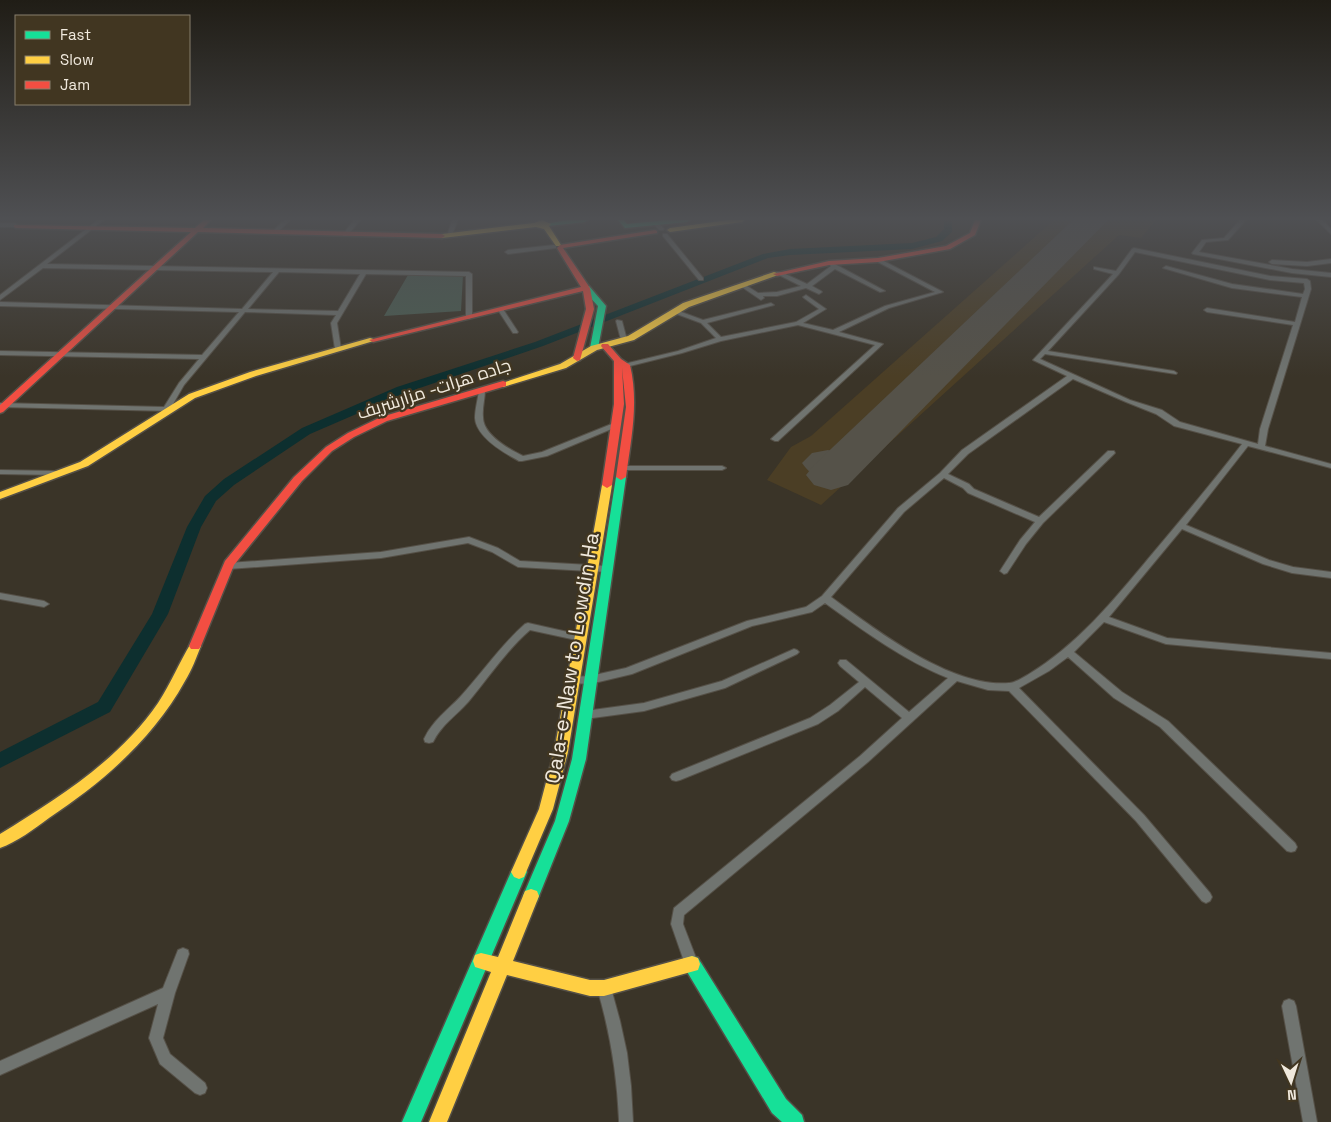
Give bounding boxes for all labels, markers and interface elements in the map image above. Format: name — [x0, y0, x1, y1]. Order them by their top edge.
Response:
legend — [15, 15, 190, 105]
text: Fast — [60, 25, 91, 44]
text: Slow — [60, 50, 94, 69]
text: Jam — [60, 75, 90, 94]
street label: جاده هرات- مزارشریف — [354, 353, 514, 424]
street label: Qala-e-Naw to Lowdin Ha — [538, 530, 605, 785]
north arrow — [1266, 1057, 1316, 1107]
text: N — [1287, 1086, 1297, 1104]

